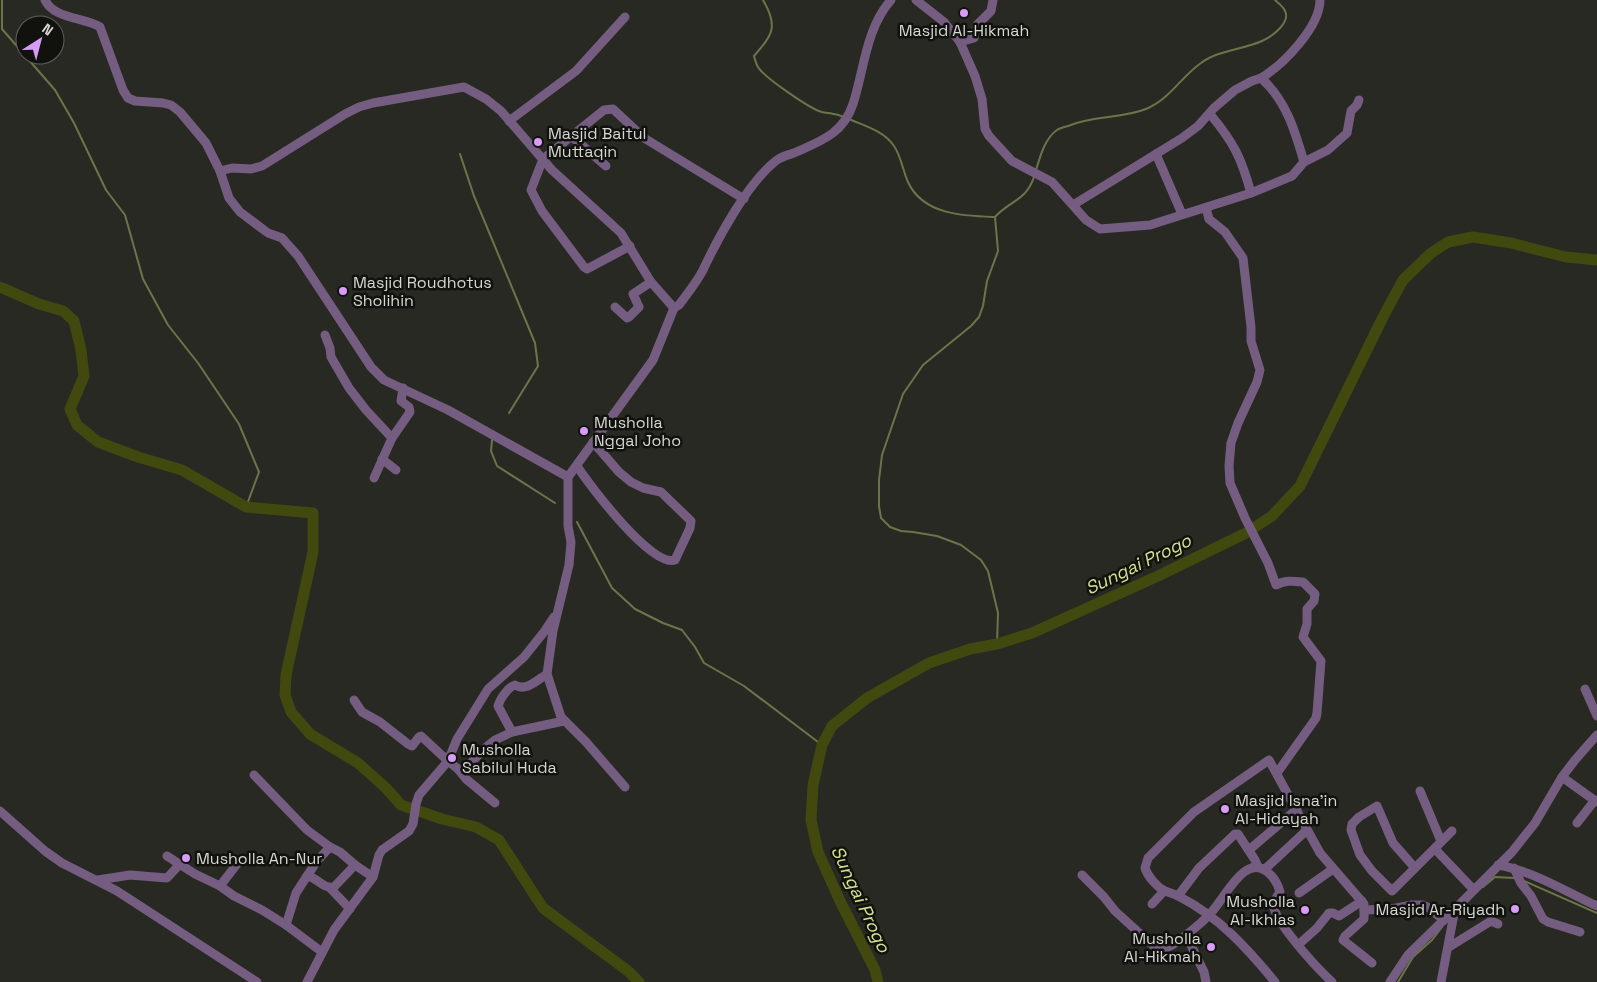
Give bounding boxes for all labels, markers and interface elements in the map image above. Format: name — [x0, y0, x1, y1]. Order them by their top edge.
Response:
marker: Masjid Al-Hikmah — [958, 7, 970, 19]
north arrow — [15, 15, 65, 65]
text: N — [39, 19, 57, 40]
place label: Masjid Al-Hikmah — [899, 20, 1029, 41]
place label: Masjid Baitul Muttaqin — [548, 123, 646, 162]
marker: Masjid Baitul Muttaqin — [532, 136, 544, 148]
place label: Masjid Roudhotus Sholihin — [353, 272, 492, 311]
marker: Masjid Roudhotus Sholihin — [337, 285, 349, 297]
place label: Musholla Nggal Joho — [594, 412, 681, 451]
marker: Musholla Nggal Joho — [578, 425, 590, 437]
water label: Sungai Progo — [1081, 528, 1196, 600]
place label: Musholla Sabilul Huda — [462, 739, 557, 778]
marker: Musholla Sabilul Huda — [446, 752, 458, 764]
place label: Masjid Isna'in Al-Hidayah — [1235, 790, 1337, 829]
marker: Masjid Isna'in Al-Hidayah — [1219, 803, 1231, 815]
water label: Sungai Progo — [826, 842, 896, 957]
place label: Musholla An-Nur — [196, 848, 322, 869]
marker: Musholla An-Nur — [180, 852, 192, 864]
place label: Musholla Al-Ikhlas — [1226, 891, 1295, 930]
place label: Masjid Ar-Riyadh — [1376, 899, 1505, 920]
marker: Masjid Ar-Riyadh — [1509, 903, 1521, 915]
marker: Musholla Al-Ikhlas — [1299, 904, 1311, 916]
place label: Musholla Al-Hikmah — [1124, 928, 1201, 967]
marker: Musholla Al-Hikmah — [1205, 941, 1217, 953]

